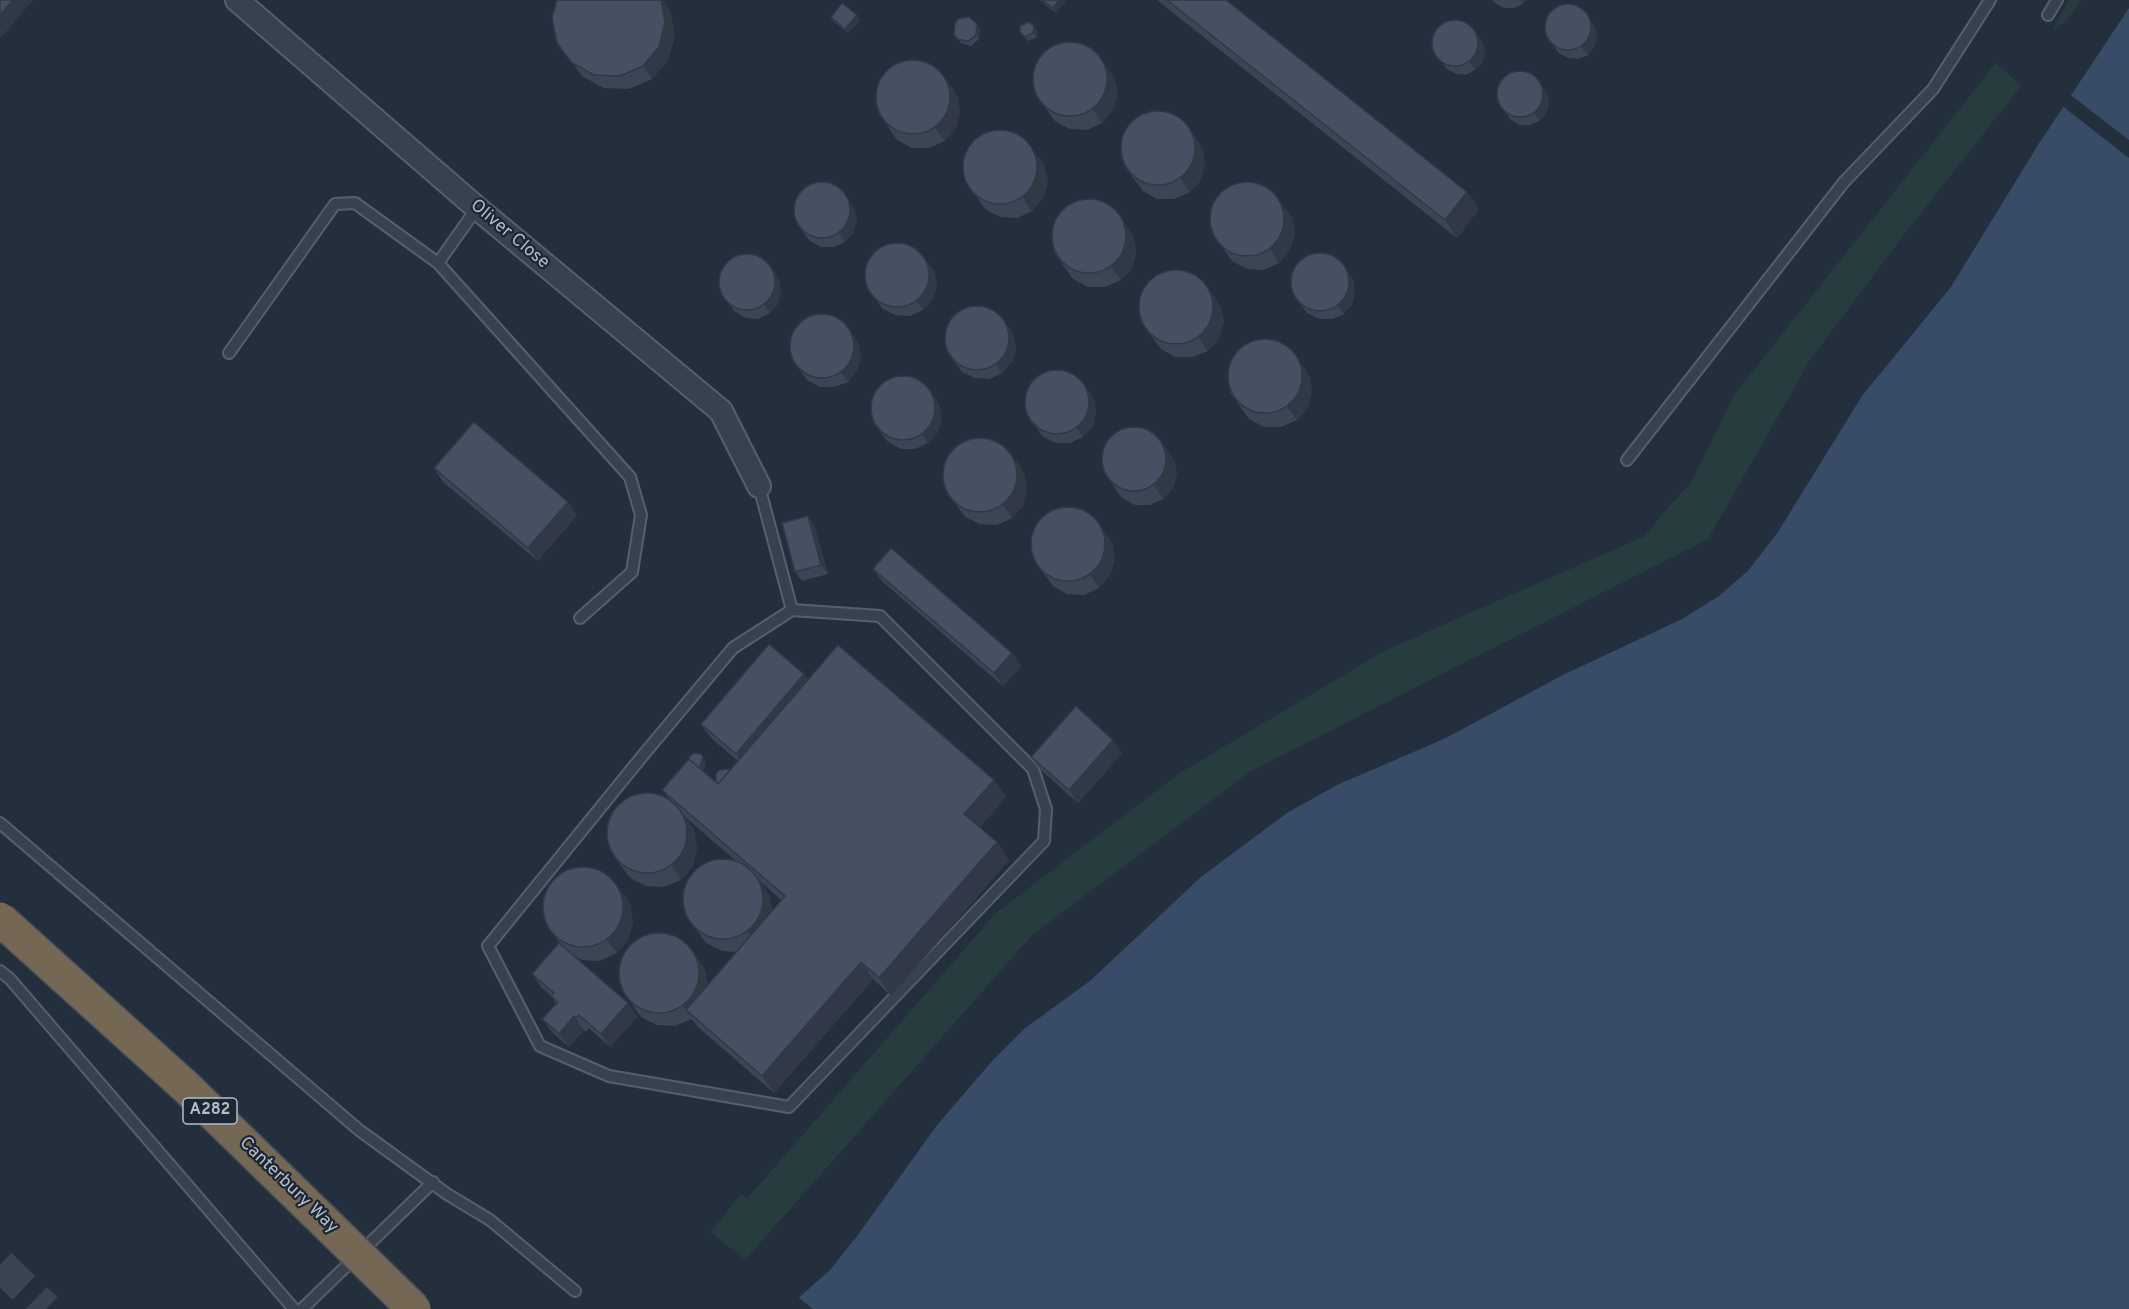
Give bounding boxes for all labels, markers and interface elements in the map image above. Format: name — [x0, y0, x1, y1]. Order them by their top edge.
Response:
street label: Oliver Close — [465, 196, 553, 274]
road number: A282 — [183, 1098, 237, 1124]
street label: Canterbury Way — [234, 1133, 342, 1239]

